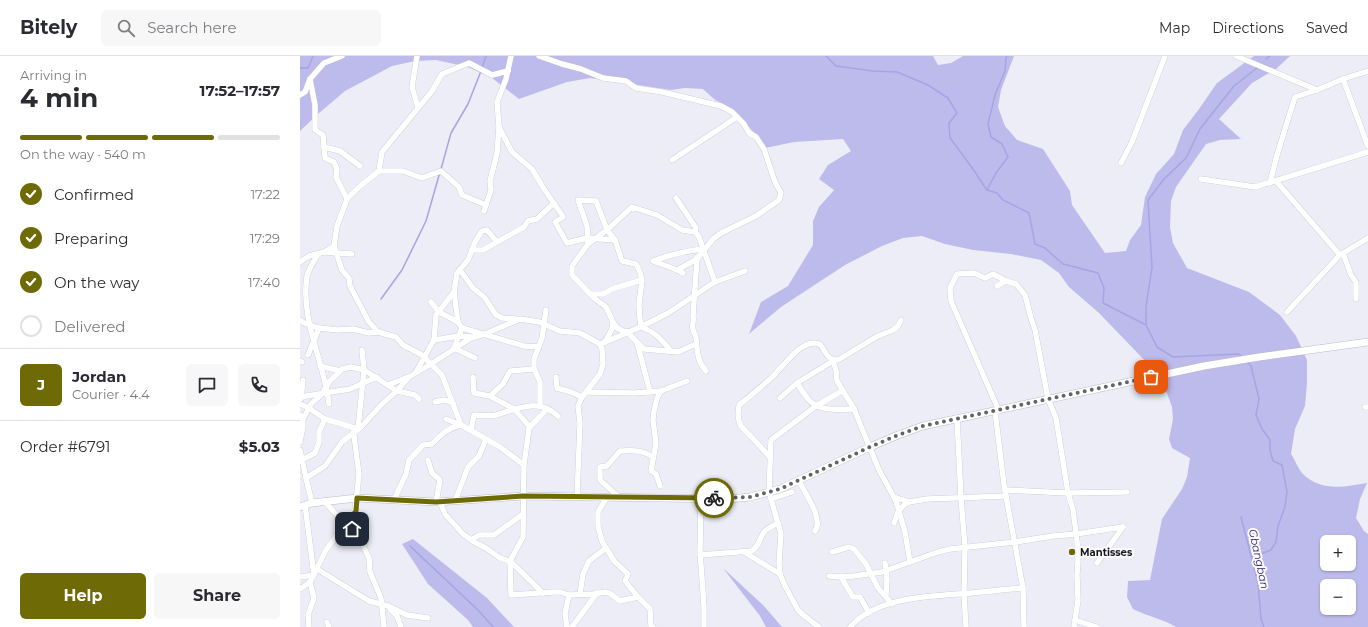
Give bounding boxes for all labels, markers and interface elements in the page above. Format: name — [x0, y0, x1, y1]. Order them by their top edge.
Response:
search box — [101, 10, 381, 46]
text: Bitely — [20, 16, 77, 39]
icon: search — [115, 17, 137, 39]
text: Search here — [147, 18, 237, 37]
text: Map — [1159, 19, 1190, 37]
text: Directions — [1212, 19, 1284, 37]
text: Saved — [1306, 19, 1348, 37]
text: Arriving in — [20, 67, 87, 83]
text: 17:52–17:57 — [200, 81, 280, 100]
text: 4 min — [20, 82, 98, 114]
text: On the way · 540 m — [20, 146, 146, 162]
icon: check — [20, 183, 42, 205]
text: Confirmed — [54, 185, 134, 204]
text: 17:22 — [250, 186, 280, 202]
icon: check — [20, 227, 42, 249]
text: Preparing — [54, 229, 129, 248]
text: 17:29 — [250, 230, 280, 246]
icon: check — [20, 271, 42, 293]
text: On the way — [54, 273, 139, 292]
text: 17:40 — [248, 274, 280, 290]
text: Delivered — [54, 317, 126, 336]
pin — [1134, 360, 1168, 394]
button: chat — [186, 364, 228, 406]
button: phone — [238, 364, 280, 406]
icon: bag — [1140, 366, 1162, 388]
text: Jordan — [72, 367, 126, 386]
text: J — [37, 375, 45, 394]
text: Courier · 4.4 — [72, 386, 150, 402]
text: Order #6791 — [20, 437, 110, 456]
text: $5.03 — [239, 437, 280, 456]
courier — [694, 478, 734, 518]
icon: bike — [703, 487, 725, 509]
pin — [335, 512, 369, 546]
icon: home — [341, 518, 363, 540]
water label: Gbangban — [1246, 528, 1272, 590]
map controls — [1320, 535, 1356, 615]
button: + — [1320, 535, 1356, 571]
place label: Mantisses — [1080, 546, 1133, 559]
marker: Mantisses — [1067, 547, 1077, 557]
button: Help — [20, 573, 146, 619]
button: Share — [154, 573, 280, 619]
button: − — [1320, 579, 1356, 615]

